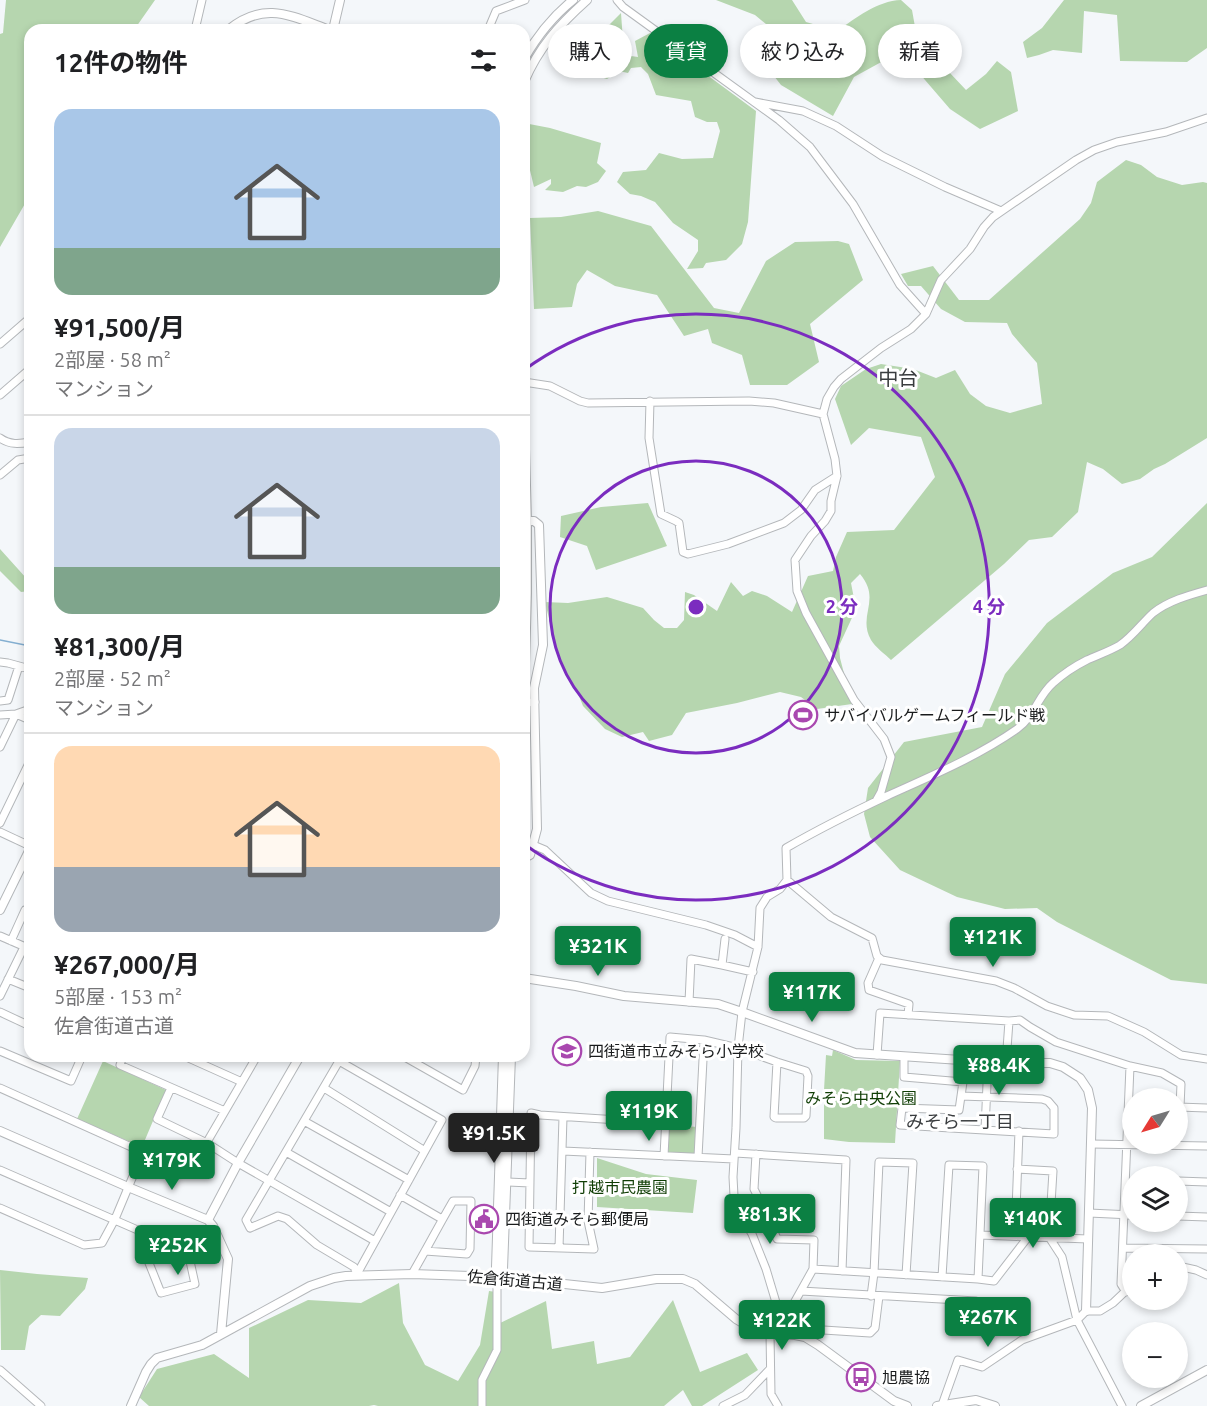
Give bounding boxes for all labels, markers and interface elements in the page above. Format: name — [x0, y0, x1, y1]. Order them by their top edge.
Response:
chip: 購入 — [548, 24, 632, 78]
chip: 賃貸 — [644, 24, 728, 78]
chip: 絞り込み — [740, 24, 866, 78]
chip: 新着 — [878, 24, 962, 78]
icon: filters — [467, 44, 500, 77]
text: 12件の物件 — [54, 48, 187, 77]
icon: home — [223, 148, 331, 256]
text: ¥91,500/月 — [54, 313, 185, 342]
text: 2部屋 · 58 m² — [54, 348, 171, 371]
district label: 中台 — [878, 366, 918, 389]
text: マンション — [54, 377, 154, 400]
icon: home — [223, 467, 331, 575]
text: 2 分 — [826, 596, 858, 616]
text: 4 分 — [973, 596, 1005, 616]
centre of rings — [686, 597, 706, 617]
text: ¥81,300/月 — [54, 632, 185, 661]
text: 2部屋 · 52 m² — [54, 667, 171, 690]
text: マンション — [54, 696, 154, 719]
sports icon: サバイバルゲームフィールド戦 — [787, 699, 819, 731]
place label: サバイバルゲームフィールド戦 — [824, 706, 1045, 724]
icon: home — [223, 785, 331, 893]
pin: ¥121K — [951, 917, 1035, 968]
text: ¥121K — [964, 925, 1022, 948]
pin: ¥321K — [556, 926, 640, 977]
text: ¥321K — [569, 934, 627, 957]
text: ¥267,000/月 — [54, 950, 200, 979]
pin: ¥117K — [770, 972, 854, 1023]
text: ¥117K — [783, 980, 841, 1003]
text: 5部屋 · 153 m² — [54, 985, 182, 1008]
text: 佐倉街道古道 — [54, 1014, 174, 1037]
school or university icon: 四街道市立みそら小学校 — [551, 1035, 583, 1067]
place label: 四街道市立みそら小学校 — [588, 1042, 764, 1060]
pin: ¥88.4K — [950, 1045, 1048, 1096]
text: ¥88.4K — [967, 1053, 1031, 1076]
north arrow — [1122, 1088, 1188, 1154]
map controls — [1122, 1088, 1188, 1388]
park label: みそら中央公園 — [805, 1089, 917, 1107]
pin: ¥119K — [607, 1091, 691, 1142]
text: ¥119K — [620, 1099, 678, 1122]
district label: みそら一丁目 — [906, 1111, 1014, 1131]
pin: ¥91.5K — [445, 1113, 543, 1164]
text: ¥91.5K — [462, 1121, 526, 1144]
pin: ¥179K — [130, 1140, 214, 1191]
text: ¥179K — [143, 1148, 201, 1171]
button: layers — [1122, 1166, 1188, 1232]
park label: 打越市民農園 — [572, 1178, 668, 1196]
pin: ¥81.3K — [721, 1194, 819, 1245]
pin: ¥140K — [991, 1198, 1075, 1249]
text: ¥81.3K — [738, 1202, 802, 1225]
public building icon: 四街道みそら郵便局 — [468, 1203, 500, 1235]
text: ¥140K — [1004, 1206, 1062, 1229]
place label: 四街道みそら郵便局 — [505, 1210, 649, 1228]
pin: ¥252K — [136, 1225, 220, 1276]
text: ¥252K — [149, 1233, 207, 1256]
button: + — [1122, 1244, 1188, 1310]
street label: 佐倉街道古道 — [466, 1267, 564, 1293]
pin: ¥267K — [946, 1297, 1030, 1348]
pin: ¥122K — [740, 1300, 824, 1351]
text: ¥267K — [959, 1305, 1017, 1328]
text: ¥122K — [753, 1308, 811, 1331]
button: − — [1122, 1322, 1188, 1388]
bus stop icon: 旭農協 — [845, 1361, 877, 1393]
place label: 旭農協 — [882, 1368, 930, 1386]

